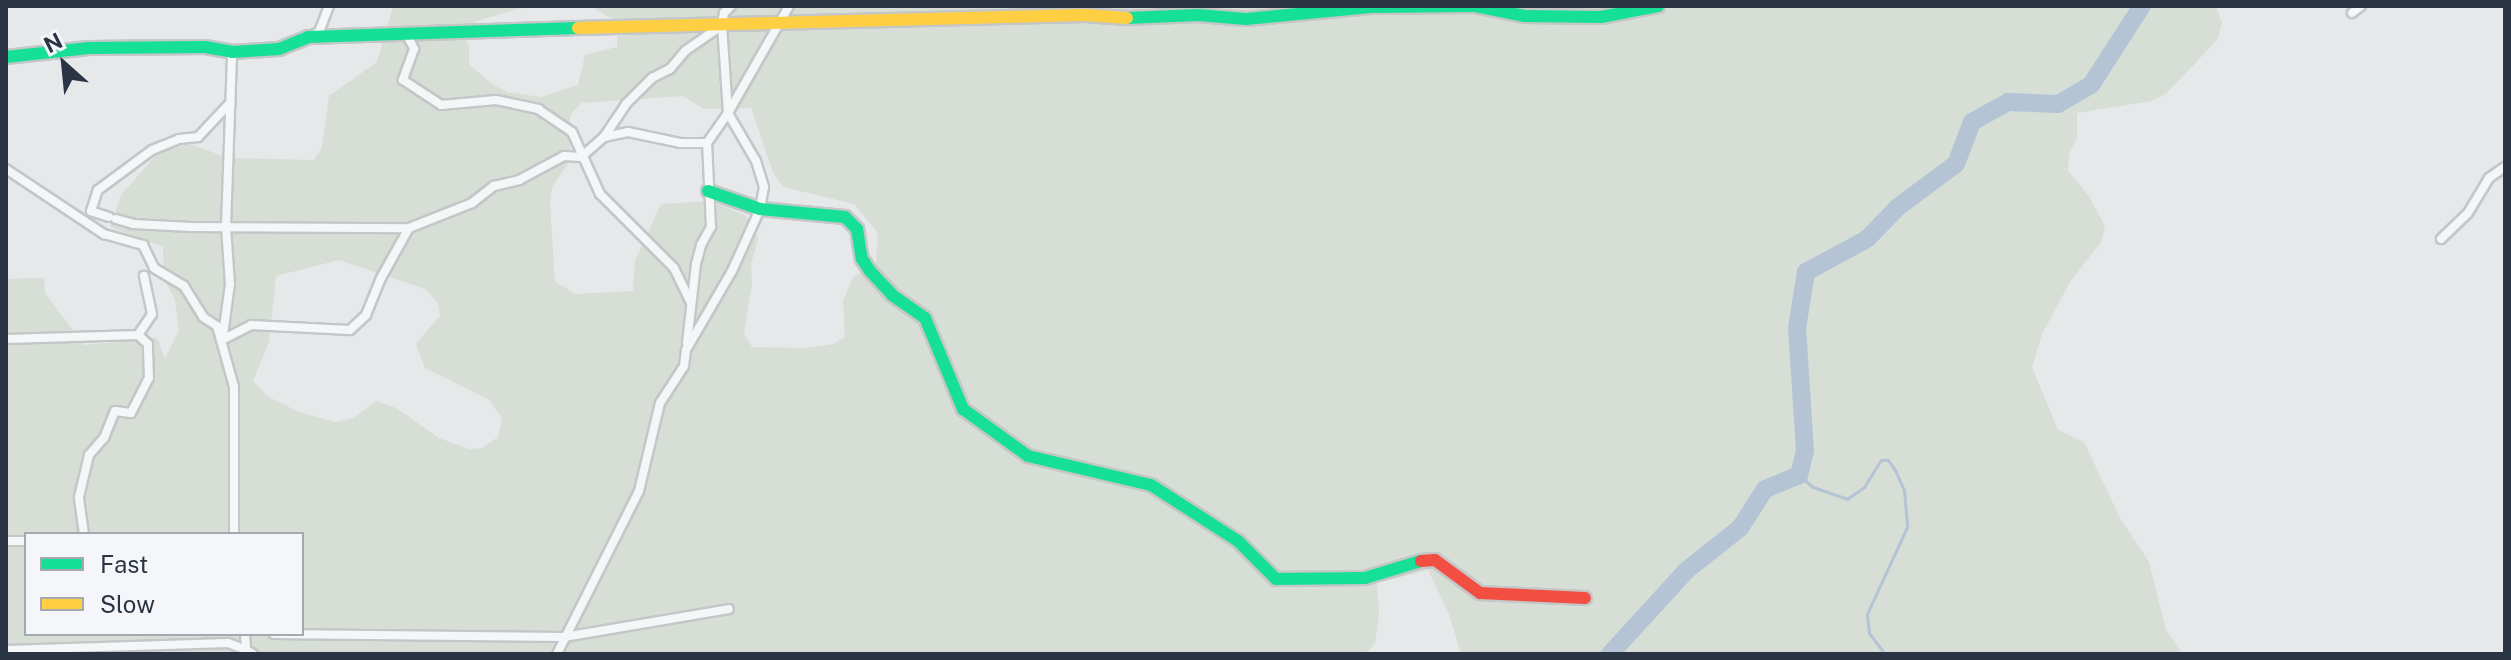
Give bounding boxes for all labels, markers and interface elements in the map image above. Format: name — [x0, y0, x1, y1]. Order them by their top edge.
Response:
north arrow — [24, 24, 104, 104]
text: N — [40, 27, 67, 58]
legend — [24, 532, 304, 636]
text: Fast — [100, 550, 148, 578]
text: Slow — [100, 590, 155, 618]

